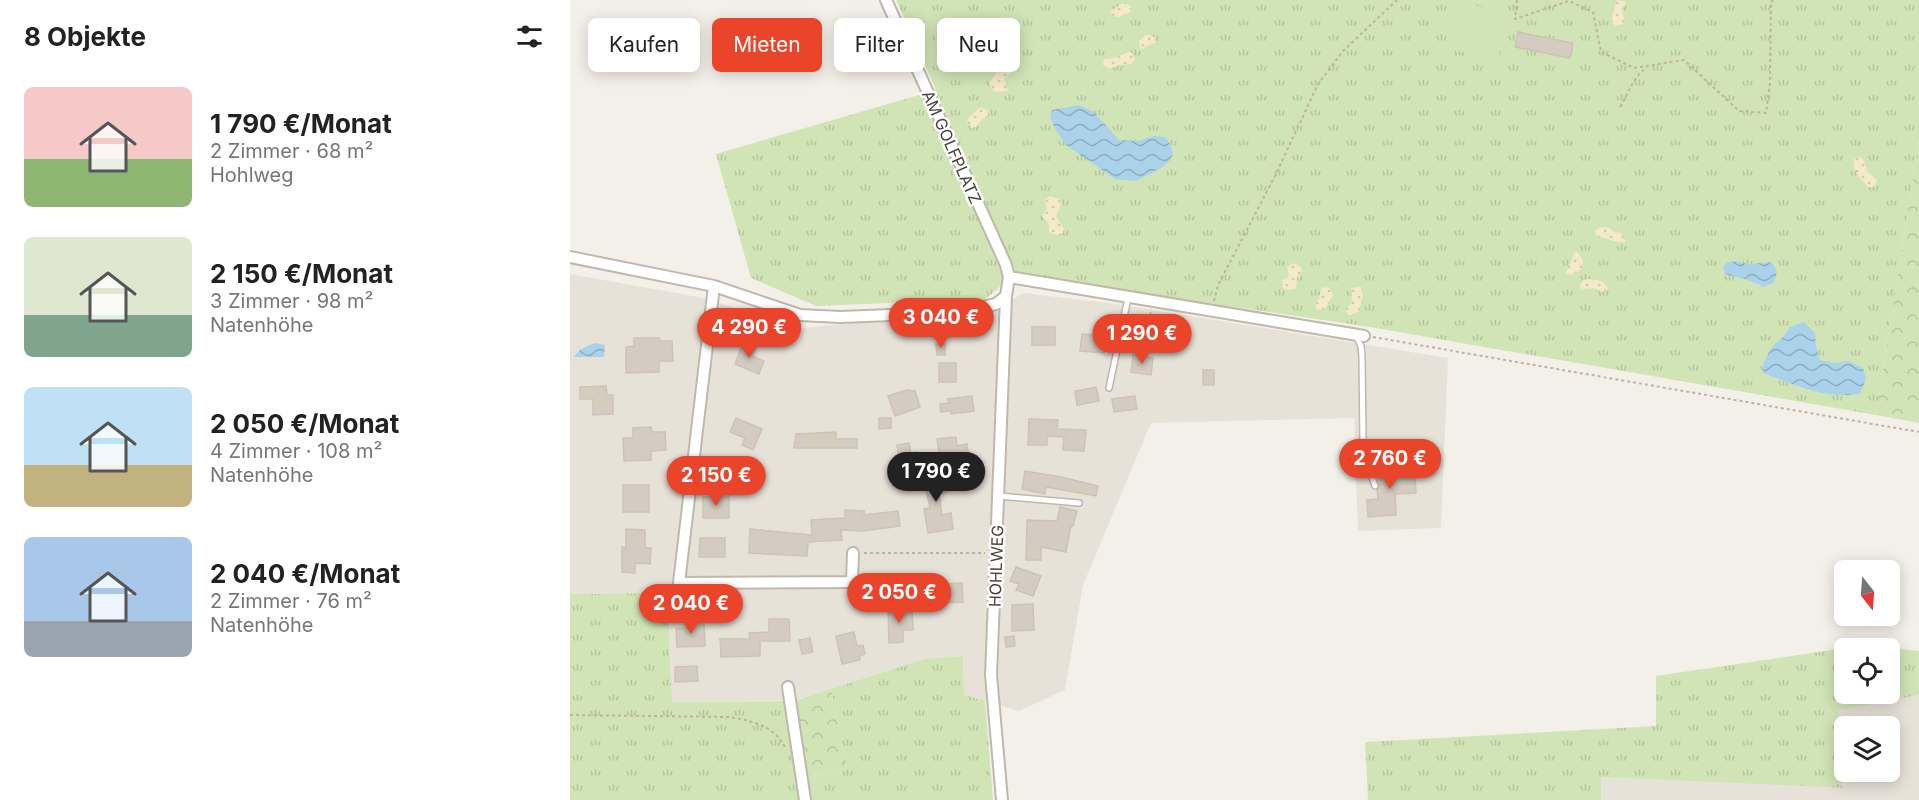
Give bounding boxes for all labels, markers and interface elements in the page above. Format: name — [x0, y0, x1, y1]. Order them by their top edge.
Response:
chip: Kaufen — [588, 18, 700, 72]
chip: Mieten — [712, 18, 822, 72]
chip: Filter — [834, 18, 925, 72]
chip: Neu — [937, 18, 1020, 72]
icon: filters — [513, 20, 546, 53]
text: 8 Objekte — [24, 21, 146, 52]
street label: AM GOLFPLATZ — [918, 87, 986, 207]
text: 1 790 €/Monat — [210, 108, 392, 139]
icon: home — [72, 111, 144, 183]
text: 2 Zimmer · 68 m² — [210, 139, 373, 163]
text: Hohlweg — [210, 163, 293, 187]
text: 2 150 €/Monat — [210, 258, 393, 289]
icon: home — [72, 261, 144, 333]
text: 3 Zimmer · 98 m² — [210, 289, 373, 313]
pin: 3 040 € — [886, 298, 996, 349]
text: 3 040 € — [903, 305, 979, 329]
pin: 4 290 € — [694, 308, 804, 359]
text: Natenhöhe — [210, 313, 313, 337]
pin: 1 290 € — [1087, 314, 1197, 365]
text: 4 290 € — [711, 315, 787, 339]
text: 1 290 € — [1107, 321, 1177, 345]
text: 2 050 €/Monat — [210, 408, 399, 439]
icon: home — [72, 411, 144, 483]
text: 4 Zimmer · 108 m² — [210, 439, 382, 463]
pin: 2 760 € — [1335, 439, 1445, 490]
text: 2 760 € — [1353, 446, 1427, 470]
pin: 1 790 € — [881, 452, 991, 503]
pin: 2 150 € — [661, 456, 771, 507]
text: 1 790 € — [901, 459, 971, 483]
text: Natenhöhe — [210, 463, 313, 487]
text: 2 150 € — [681, 463, 751, 487]
street label: HOHLWEG — [985, 524, 1007, 608]
text: 2 040 €/Monat — [210, 558, 400, 589]
north arrow — [1834, 560, 1900, 626]
map controls — [1834, 560, 1900, 782]
icon: home — [72, 561, 144, 633]
pin: 2 050 € — [844, 573, 954, 624]
text: 2 050 € — [861, 580, 937, 604]
pin: 2 040 € — [636, 584, 746, 635]
text: 2 Zimmer · 76 m² — [210, 589, 372, 613]
text: 2 040 € — [653, 591, 729, 615]
text: Natenhöhe — [210, 613, 313, 637]
button: locate — [1834, 638, 1900, 704]
button: layers — [1834, 716, 1900, 782]

